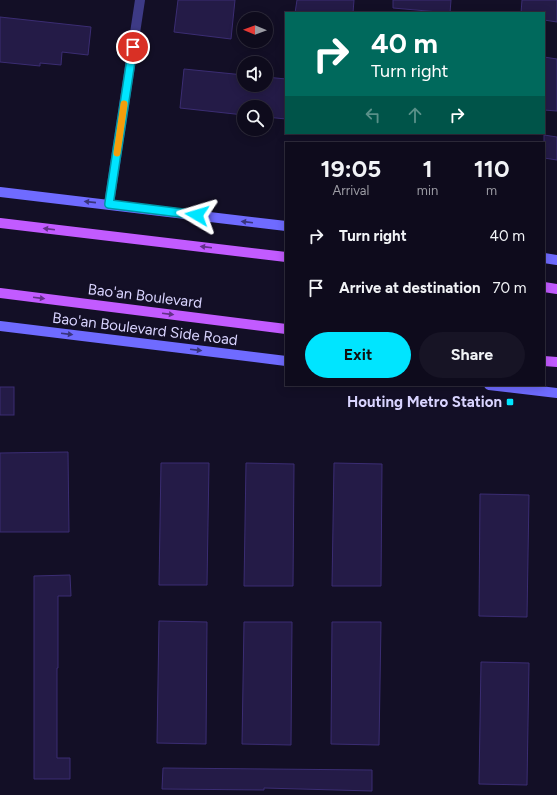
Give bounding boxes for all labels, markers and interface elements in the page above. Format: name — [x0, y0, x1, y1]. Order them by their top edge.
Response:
north arrow — [237, 12, 273, 48]
map controls — [237, 12, 273, 136]
text: 40 m — [371, 26, 438, 60]
icon: right — [305, 28, 357, 80]
pin — [116, 30, 150, 64]
icon: arrive — [122, 36, 144, 58]
button: sound — [237, 56, 273, 92]
text: Turn right — [371, 60, 448, 82]
button: search — [237, 100, 273, 136]
icon: left — [362, 104, 384, 126]
icon: ahead — [404, 104, 426, 126]
icon: right — [446, 104, 468, 126]
text: 19:05 — [321, 154, 381, 183]
text: 1 — [422, 154, 433, 183]
text: 110 — [474, 154, 509, 183]
text: Arrival — [333, 183, 369, 198]
text: min — [417, 183, 438, 198]
text: m — [486, 183, 497, 198]
position arrow — [176, 194, 218, 236]
one-way arrow — [84, 199, 97, 205]
one-way arrow — [241, 218, 253, 225]
icon: right — [305, 225, 327, 247]
one-way arrow — [43, 226, 55, 232]
text: Turn right — [339, 227, 407, 245]
text: 40 m — [490, 227, 525, 245]
one-way arrow — [200, 244, 212, 250]
icon: arrive — [305, 277, 327, 299]
text: Arrive at destination — [339, 279, 480, 297]
text: 70 m — [492, 279, 527, 297]
street label: Bao'an Boulevard — [87, 280, 203, 312]
one-way arrow — [33, 295, 45, 301]
street label: Bao'an Boulevard Side Road — [51, 309, 239, 349]
one-way arrow — [162, 311, 174, 317]
one-way arrow — [60, 331, 73, 337]
button: Exit — [305, 332, 411, 378]
button: Share — [419, 332, 525, 378]
one-way arrow — [190, 347, 202, 353]
place label: Houting Metro Station — [347, 393, 502, 411]
marker: Houting Metro Station — [505, 397, 515, 407]

